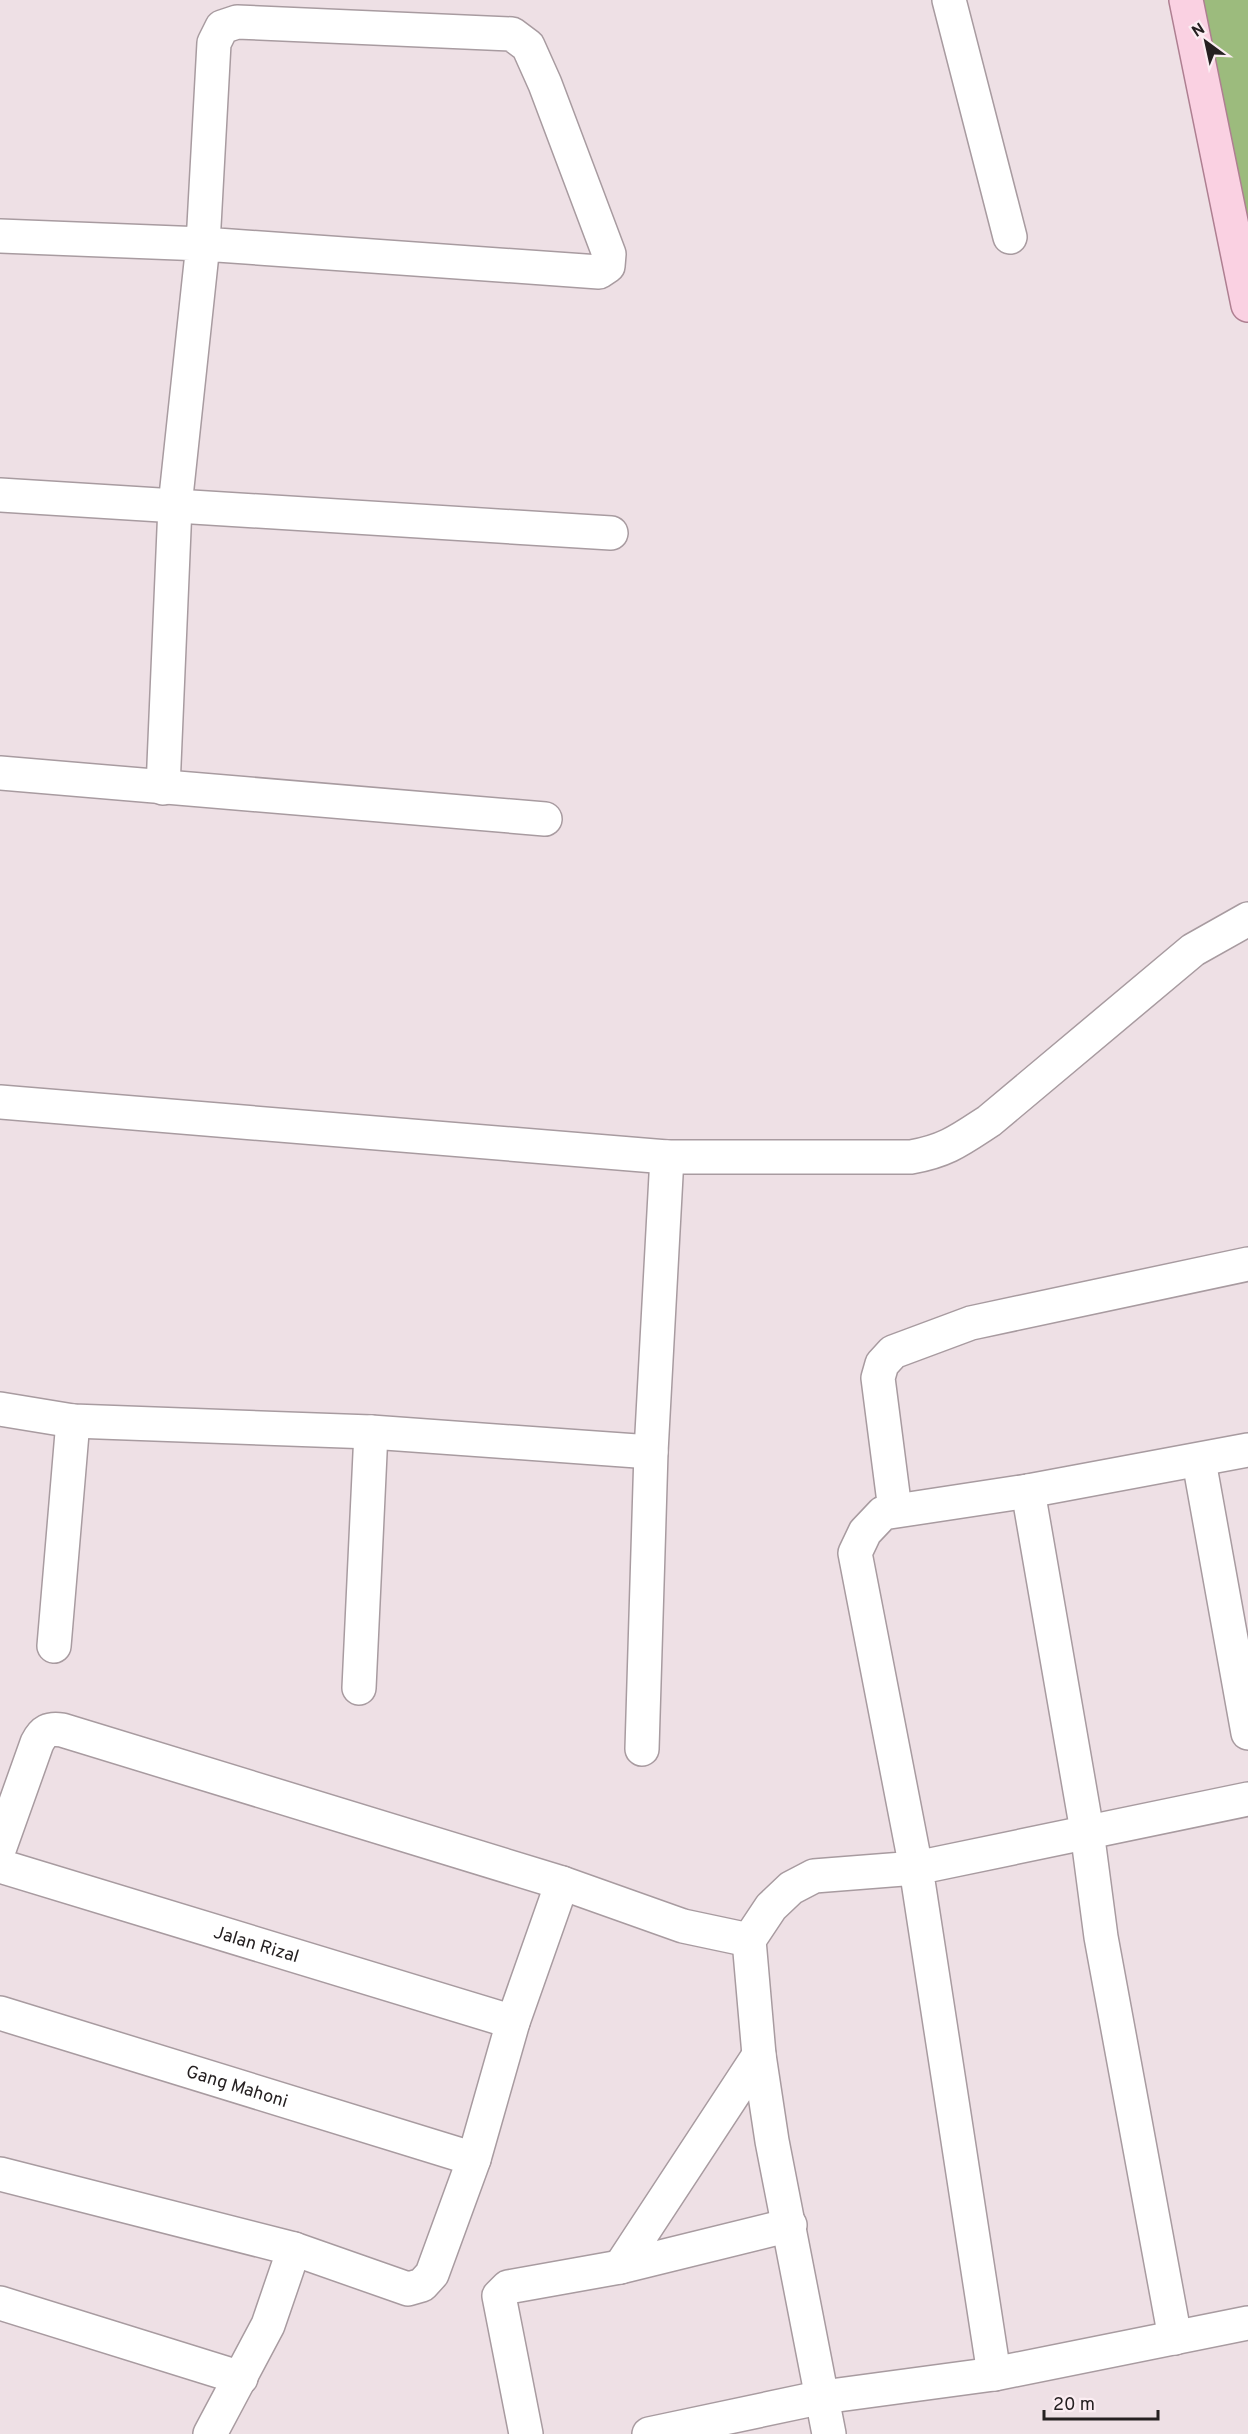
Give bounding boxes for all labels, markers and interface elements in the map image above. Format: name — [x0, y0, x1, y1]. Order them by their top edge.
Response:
north arrow — [1176, 12, 1236, 72]
text: N — [1189, 20, 1209, 43]
street label: Jalan Rizal — [211, 1922, 301, 1969]
street label: Gang Mahoni — [183, 2061, 290, 2114]
scale bar — [1044, 2383, 1158, 2421]
text: 20 m — [1053, 2394, 1095, 2417]

